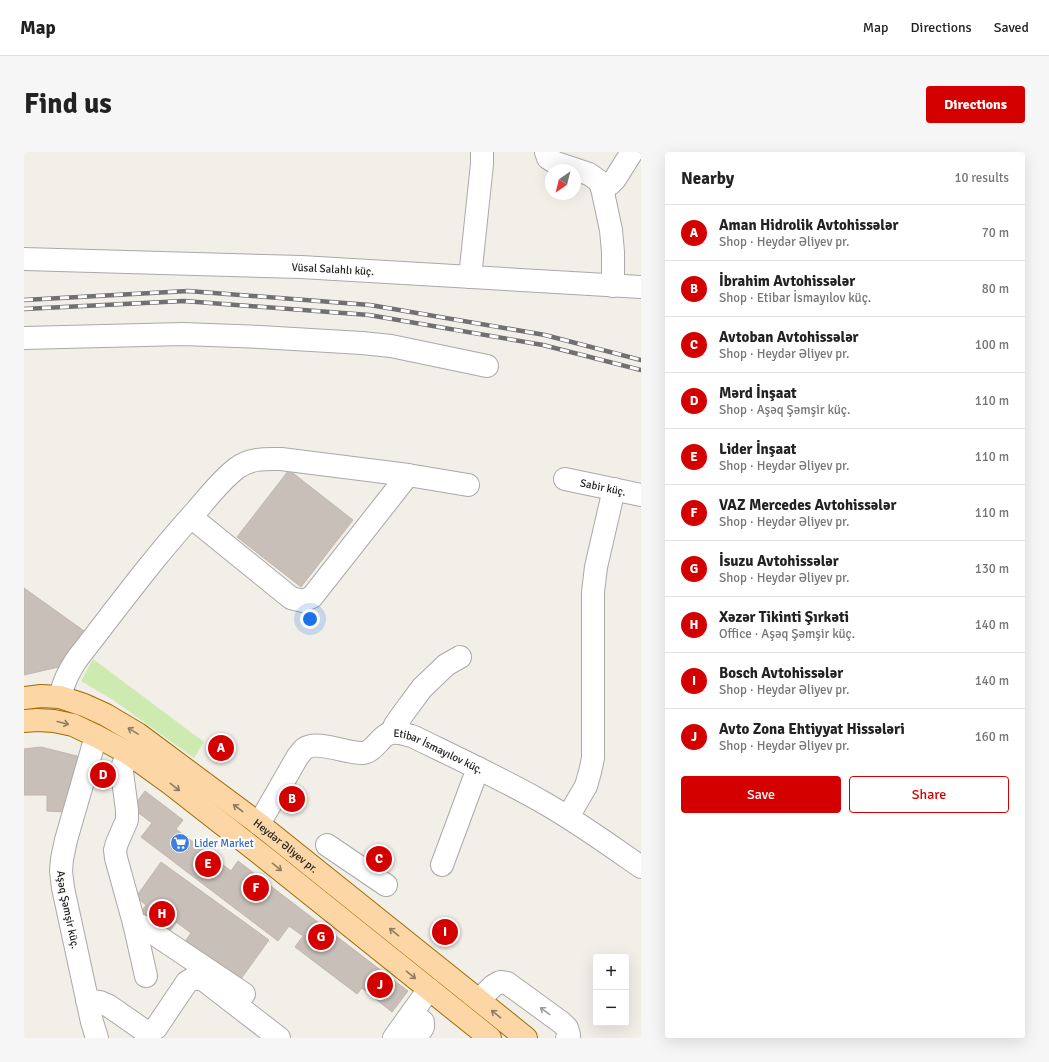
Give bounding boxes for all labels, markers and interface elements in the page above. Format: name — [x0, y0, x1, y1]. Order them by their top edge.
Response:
text: Map — [20, 16, 56, 40]
text: Map — [863, 19, 889, 36]
text: Directions — [911, 19, 972, 36]
text: Saved — [994, 19, 1029, 36]
button: Directions — [926, 86, 1025, 123]
text: Find us — [24, 87, 112, 121]
north arrow — [545, 164, 581, 200]
text: Nearby — [681, 168, 734, 189]
text: 10 results — [954, 170, 1009, 186]
text: Aman Hidrolik Avtohissələr — [719, 216, 898, 234]
text: A — [690, 225, 698, 241]
text: 70 m — [982, 225, 1009, 241]
text: Shop · Heydər Əliyev pr. — [719, 234, 849, 250]
street label: Vüsal Salahlı küç. — [291, 261, 375, 278]
text: İbrahim Avtohissələr — [719, 272, 855, 290]
text: B — [690, 281, 698, 297]
text: 80 m — [982, 281, 1009, 297]
text: Shop · Etibar İsmayılov küç. — [719, 290, 871, 306]
text: Avtoban Avtohissələr — [719, 328, 859, 346]
text: C — [690, 337, 698, 353]
text: 100 m — [975, 337, 1009, 353]
text: Shop · Heydər Əliyev pr. — [719, 346, 849, 362]
text: Mərd İnşaat — [719, 384, 797, 402]
text: D — [690, 393, 698, 409]
text: 110 m — [975, 393, 1009, 409]
text: Shop · Aşəq Şəmşir küç. — [719, 402, 850, 418]
text: Lider İnşaat — [719, 440, 796, 458]
text: E — [690, 449, 698, 465]
text: 110 m — [975, 449, 1009, 465]
text: Shop · Heydər Əliyev pr. — [719, 458, 849, 474]
street label: Sabir küç. — [579, 476, 627, 499]
text: VAZ Mercedes Avtohissələr — [719, 496, 896, 514]
text: F — [691, 505, 697, 521]
text: 110 m — [975, 505, 1009, 521]
text: Shop · Heydər Əliyev pr. — [719, 514, 849, 530]
text: İsuzu Avtohissələr — [719, 552, 839, 570]
text: G — [690, 561, 698, 577]
text: 130 m — [975, 561, 1009, 577]
text: Shop · Heydər Əliyev pr. — [719, 570, 849, 586]
text: Xəzər Tikinti Şırkəti — [719, 608, 849, 626]
your location — [300, 609, 320, 629]
text: H — [690, 617, 698, 633]
text: 140 m — [975, 617, 1009, 633]
text: Office · Aşəq Şəmşir küç. — [719, 626, 855, 642]
text: Bosch Avtohissələr — [719, 664, 843, 682]
text: I — [692, 673, 696, 689]
text: 140 m — [975, 673, 1009, 689]
text: Shop · Heydər Əliyev pr. — [719, 682, 849, 698]
one-way arrow — [56, 719, 69, 727]
text: Avto Zona Ehtiyyat Hissələri — [719, 720, 905, 738]
one-way arrow — [127, 726, 139, 734]
street label: Etibar İsmayılov küç. — [393, 727, 485, 777]
text: J — [691, 729, 697, 745]
text: 160 m — [975, 729, 1009, 745]
pin: A — [208, 733, 234, 763]
text: Shop · Heydər Əliyev pr. — [719, 738, 849, 754]
pin: D — [90, 760, 116, 790]
button: Save — [681, 776, 841, 813]
button: Share — [849, 776, 1009, 813]
one-way arrow — [169, 783, 180, 791]
pin: B — [279, 784, 305, 814]
one-way arrow — [232, 804, 243, 812]
street label: Heydər Əliyev pr. — [251, 816, 320, 876]
supermarket icon: Lider Market — [169, 832, 191, 854]
place label: Lider Market — [194, 837, 254, 850]
pin: C — [366, 844, 392, 874]
pin: E — [195, 849, 221, 879]
one-way arrow — [272, 863, 283, 871]
street label: Aşəq Şəmşir küç. — [54, 870, 82, 950]
pin: F — [243, 873, 269, 903]
pin: H — [149, 899, 175, 929]
pin: I — [432, 917, 458, 947]
pin: G — [308, 922, 334, 952]
one-way arrow — [389, 928, 400, 937]
map controls — [593, 954, 629, 1026]
button: + — [593, 954, 629, 990]
pin: J — [367, 970, 393, 1000]
one-way arrow — [406, 970, 417, 979]
button: − — [593, 990, 629, 1026]
one-way arrow — [540, 1006, 551, 1015]
one-way arrow — [490, 1009, 501, 1018]

